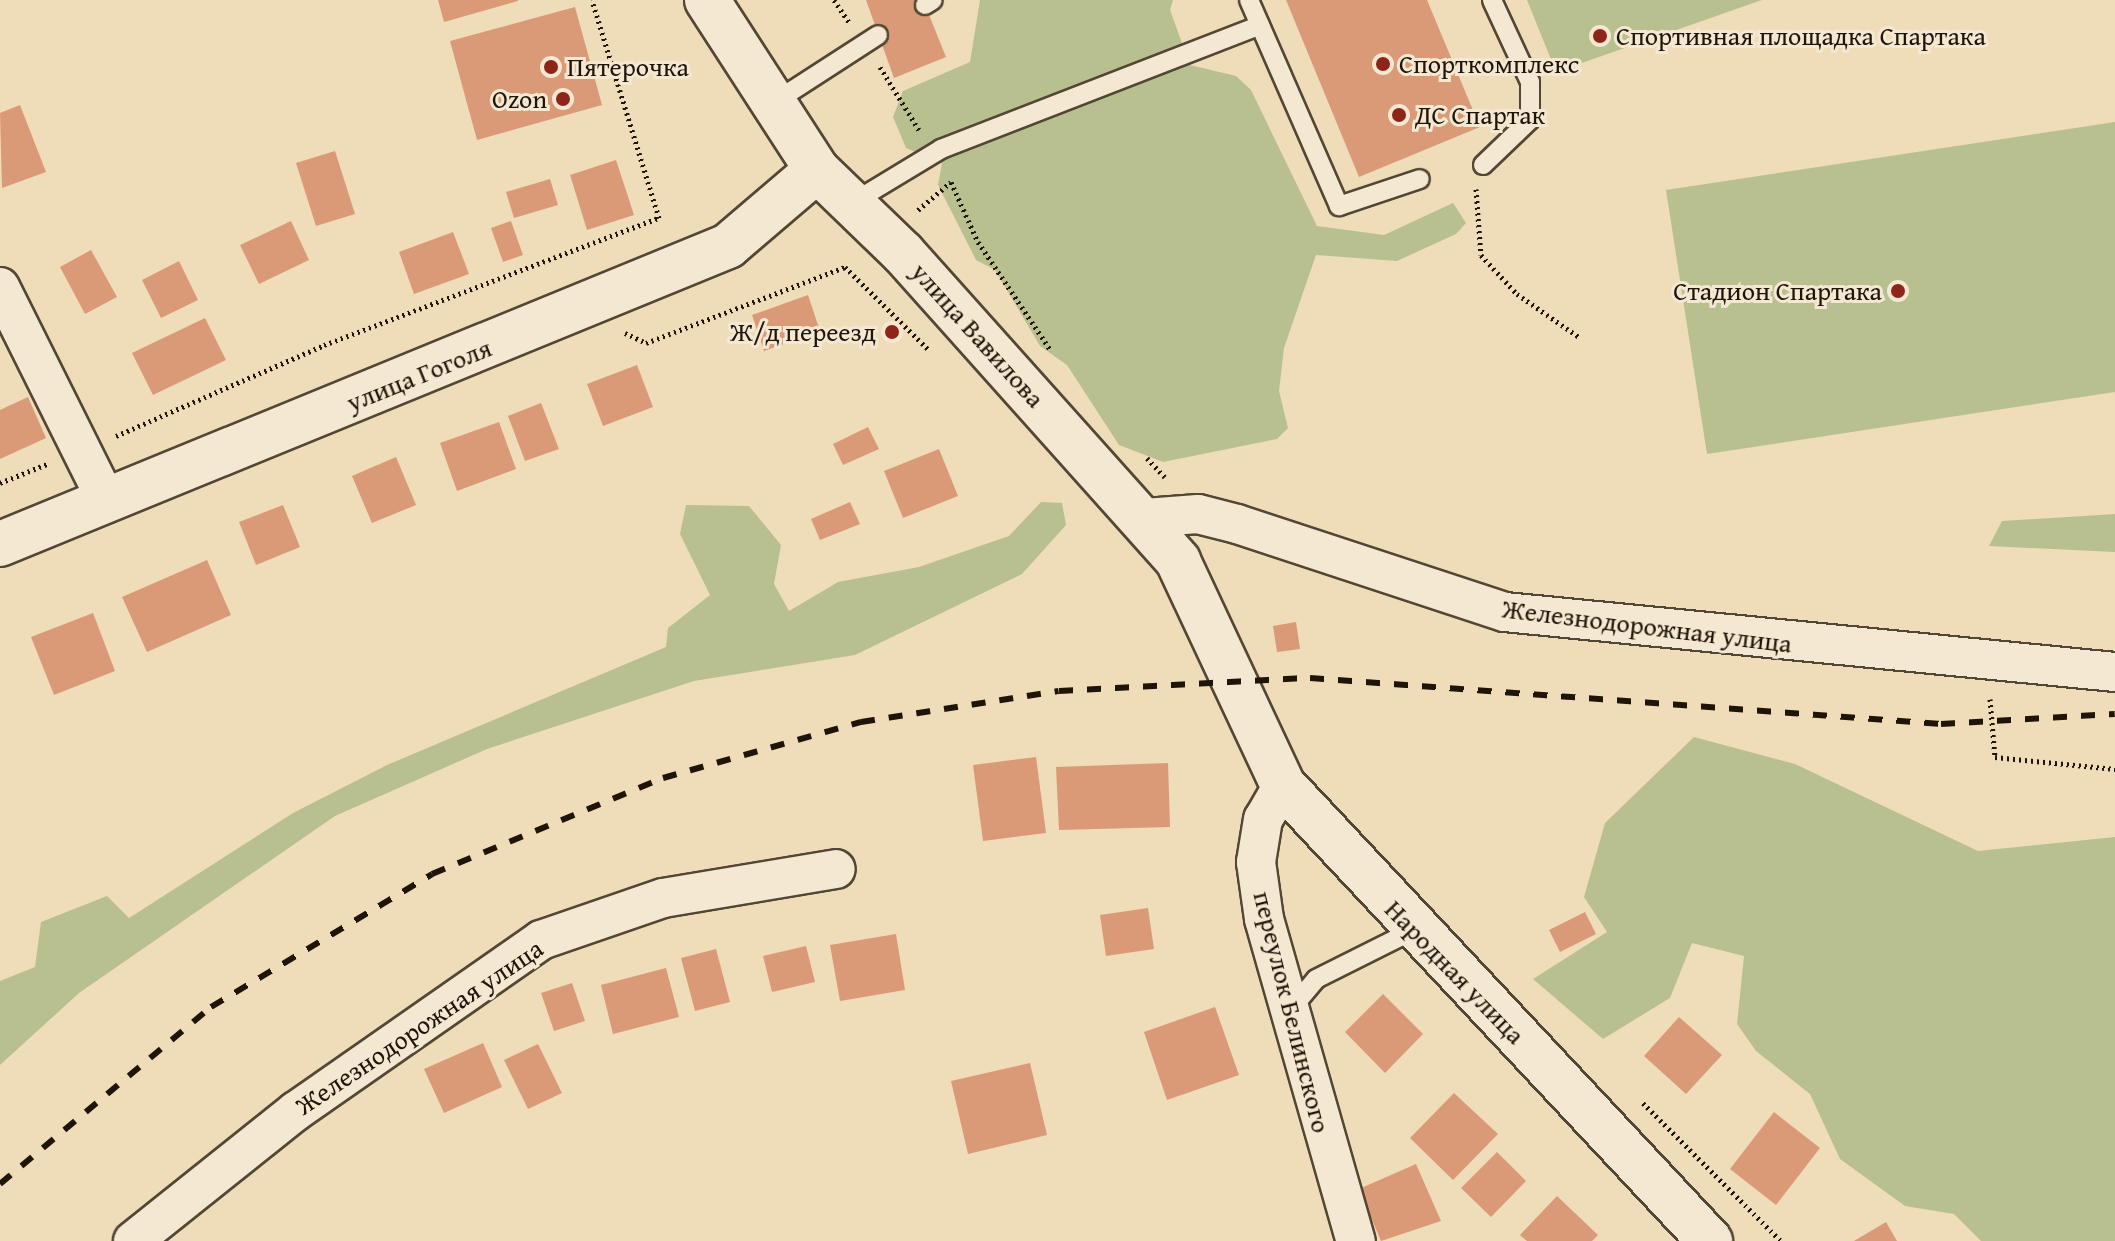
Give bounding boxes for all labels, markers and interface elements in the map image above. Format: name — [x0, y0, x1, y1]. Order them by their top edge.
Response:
place label: Спортивная площадка Спартака — [1616, 20, 1986, 52]
marker: Спортивная площадка Спартака — [1591, 27, 1609, 45]
place label: Спорткомплекс — [1399, 48, 1579, 80]
place label: Пятерочка — [567, 51, 689, 83]
marker: Спорткомплекс — [1374, 55, 1392, 73]
marker: Пятерочка — [542, 58, 560, 76]
place label: Ozon — [492, 83, 547, 115]
marker: Ozon — [554, 90, 572, 108]
place label: ДС Спартак — [1415, 99, 1545, 131]
marker: ДС Спартак — [1390, 106, 1408, 124]
street label: улица Вавилова — [905, 256, 1051, 414]
place label: Стадион Спартака — [1673, 275, 1882, 307]
marker: Стадион Спартака — [1889, 282, 1907, 300]
place label: Ж/д переезд — [730, 316, 876, 348]
marker: Ж/д переезд — [883, 323, 901, 341]
street label: улица Гоголя — [342, 332, 496, 418]
street label: Железнодорожная улица — [1500, 593, 1794, 659]
street label: переулок Белинского — [1247, 888, 1337, 1136]
street label: Народная улица — [1379, 894, 1531, 1050]
street label: Железнодорожная улица — [289, 933, 549, 1121]

